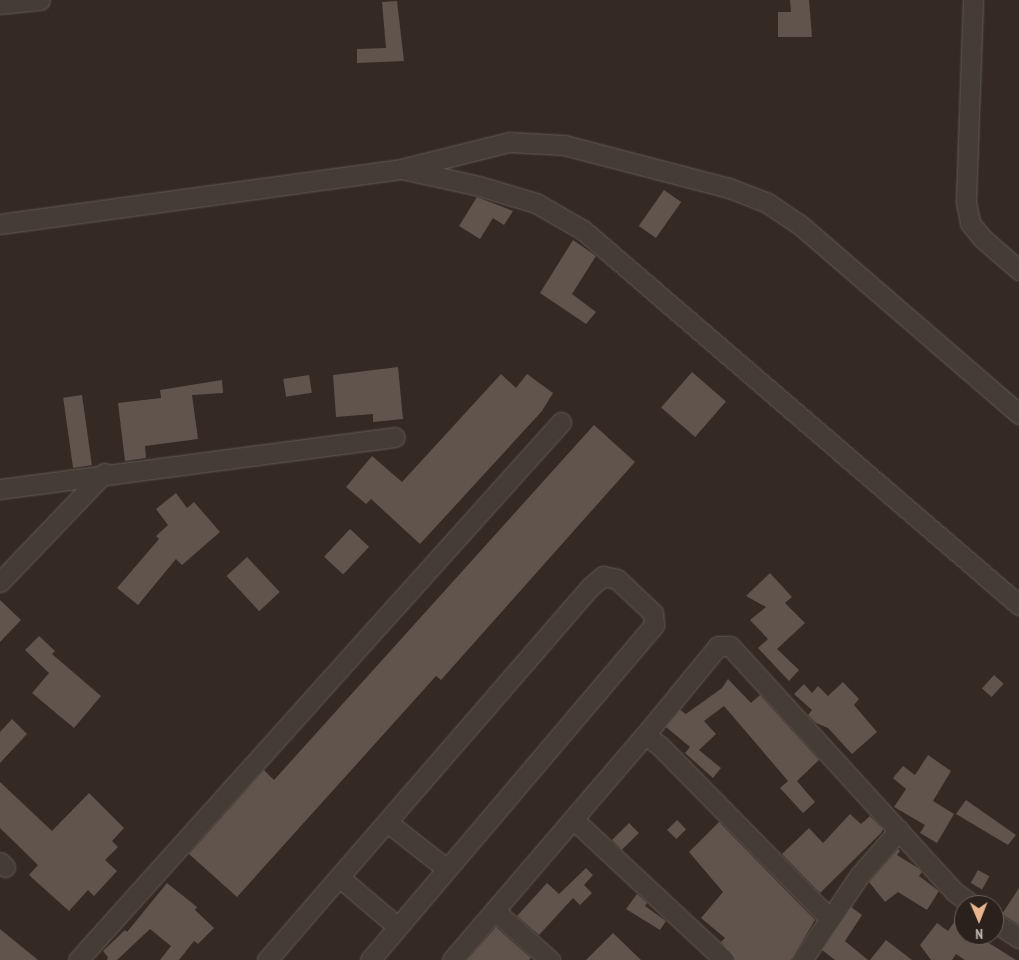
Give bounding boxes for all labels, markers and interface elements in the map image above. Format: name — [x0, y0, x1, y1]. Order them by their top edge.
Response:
north arrow — [954, 895, 1004, 945]
text: N — [975, 925, 983, 943]

